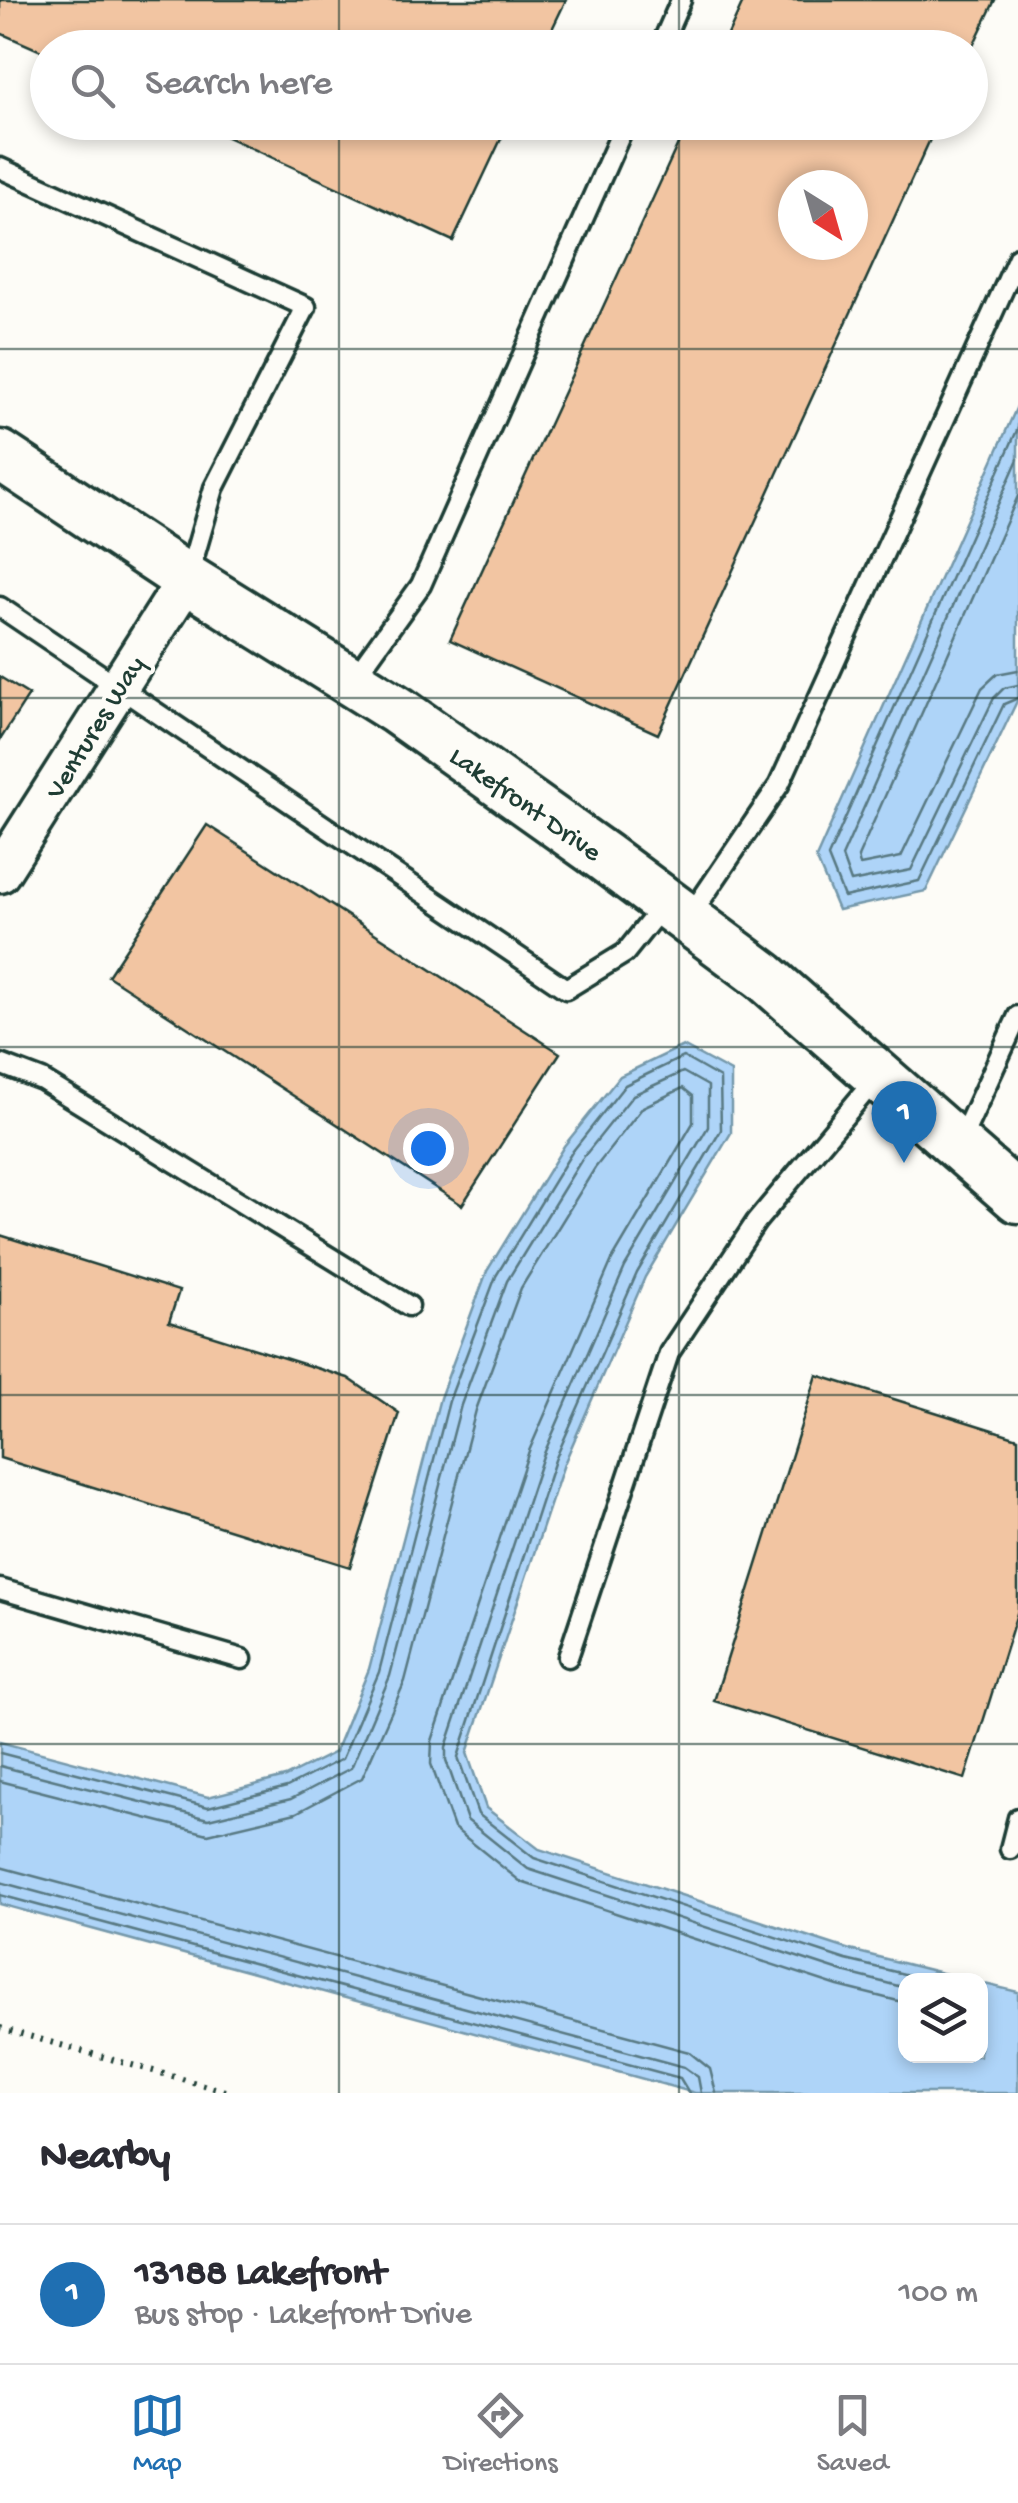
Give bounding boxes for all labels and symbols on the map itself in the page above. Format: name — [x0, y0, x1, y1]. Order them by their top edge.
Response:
north arrow — [778, 170, 868, 260]
street label: Ventures Way — [39, 651, 154, 807]
street label: Lakefront Drive — [442, 741, 607, 871]
pin: 1 — [872, 1080, 936, 1163]
your location — [403, 1123, 454, 1174]

